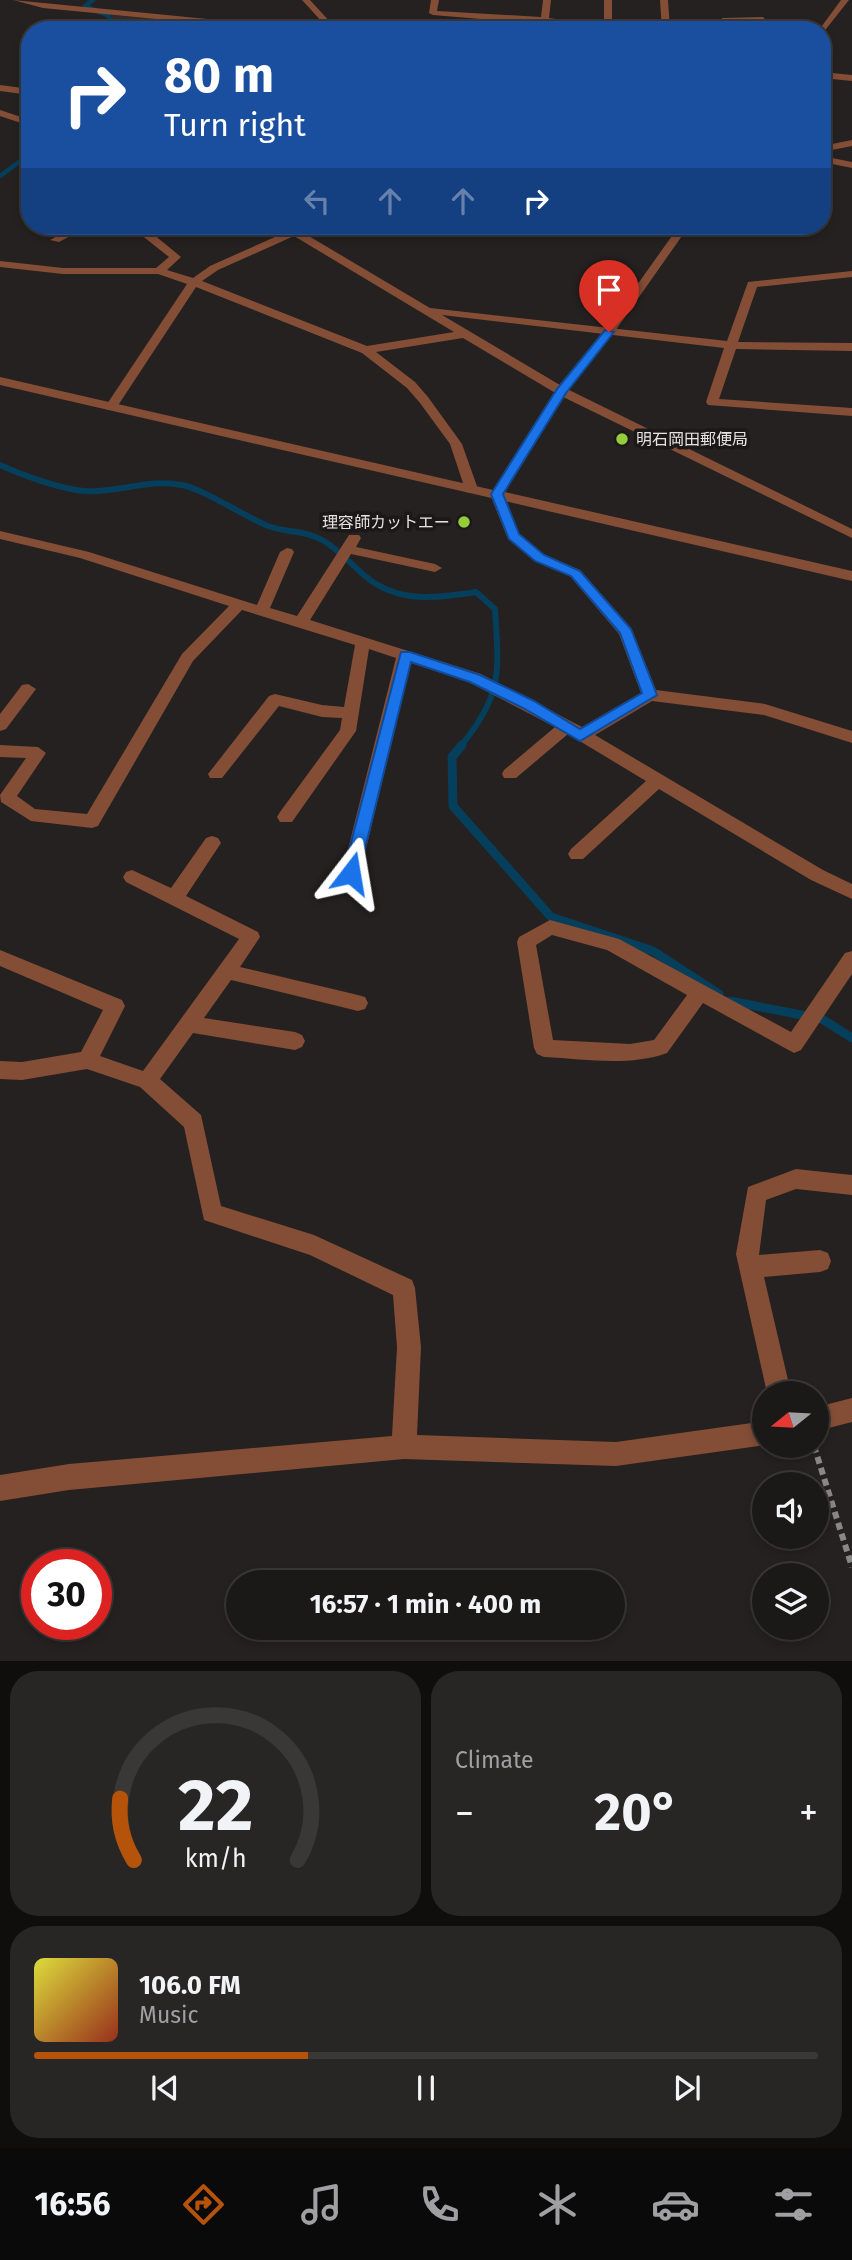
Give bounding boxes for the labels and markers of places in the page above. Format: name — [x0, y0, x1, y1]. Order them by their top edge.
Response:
pin — [579, 260, 639, 332]
place label: 明石岡田郵便局 — [636, 430, 748, 449]
marker: 明石岡田郵便局 — [614, 431, 630, 447]
place label: 理容師カットエー — [322, 513, 450, 532]
marker: 理容師カットエー — [456, 514, 472, 530]

